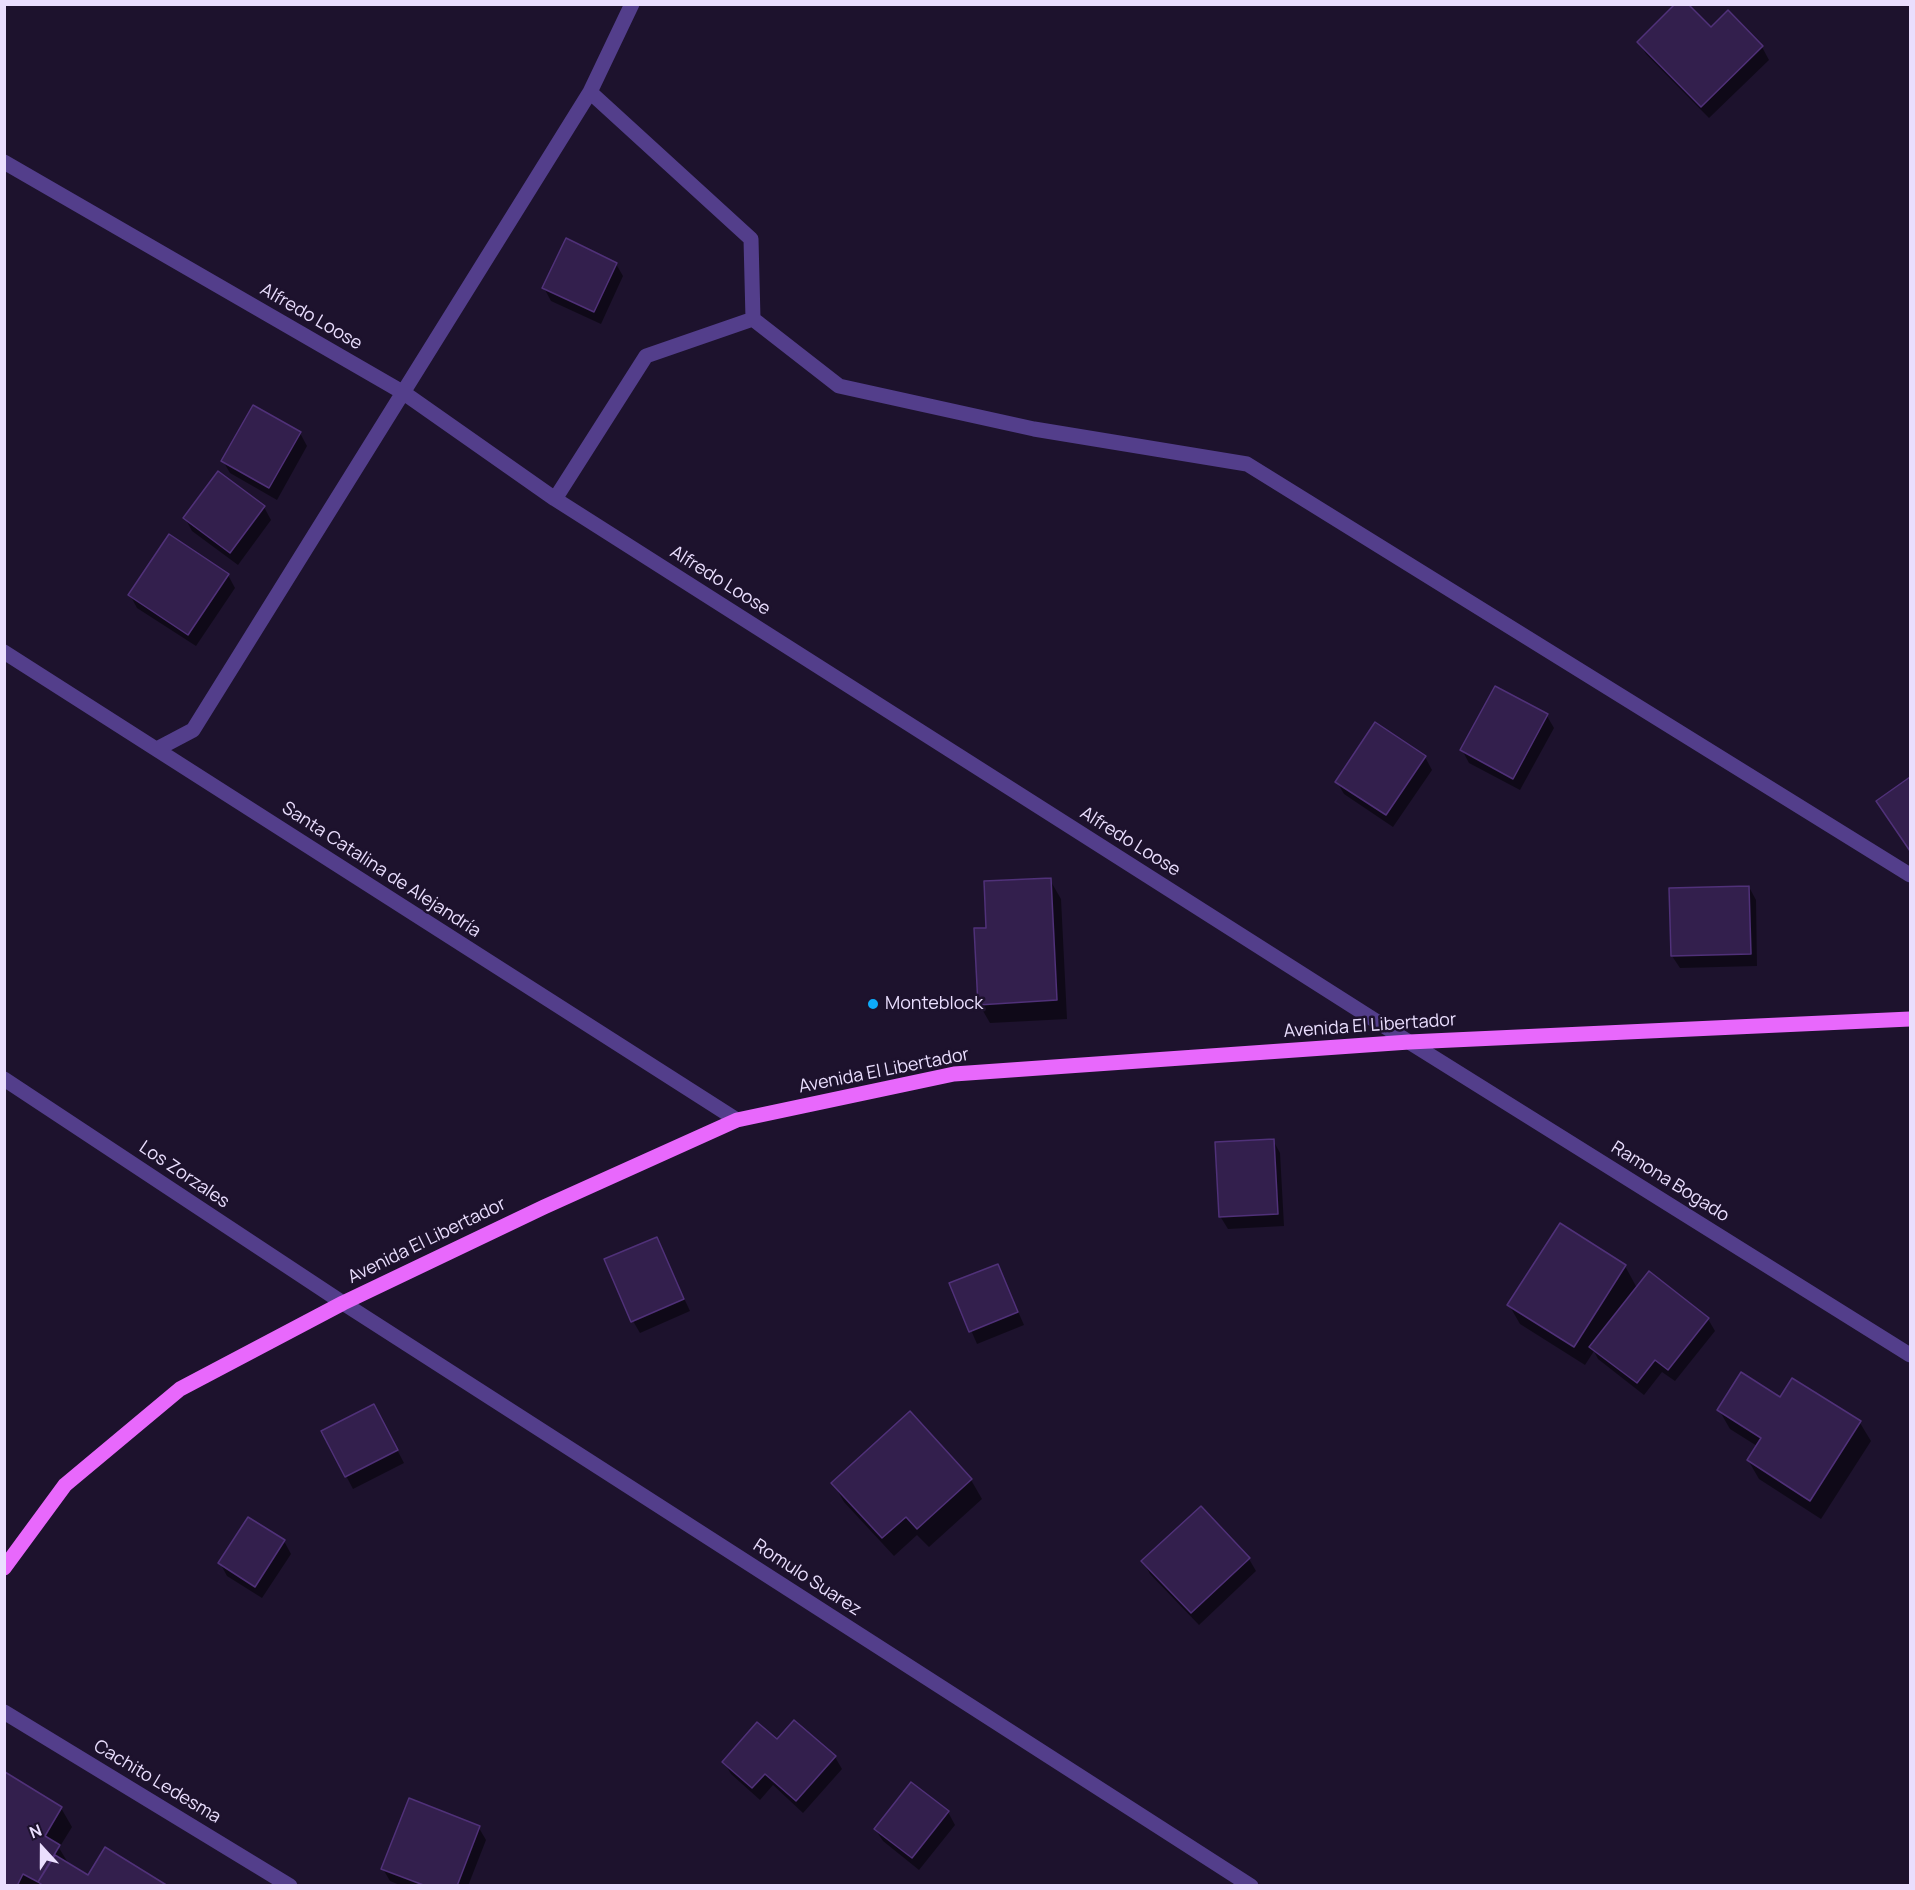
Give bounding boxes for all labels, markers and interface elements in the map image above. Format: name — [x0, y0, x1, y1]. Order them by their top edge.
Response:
street label: Alfredo Loose — [256, 279, 366, 355]
street label: Alfredo Loose — [666, 542, 774, 620]
street label: Santa Catalina de Alejandría — [278, 798, 484, 942]
street label: Alfredo Loose — [1076, 803, 1184, 881]
place label: Monteblock — [885, 993, 983, 1015]
marker: Monteblock — [866, 997, 880, 1011]
street label: Avenida El Libertador — [1283, 1009, 1457, 1043]
street label: Avenida El Libertador — [797, 1044, 971, 1098]
street label: Los Zorzales — [135, 1137, 233, 1213]
street label: Ramona Bogado — [1607, 1137, 1733, 1227]
street label: Avenida El Libertador — [345, 1193, 509, 1289]
street label: Romulo Suarez — [749, 1535, 865, 1621]
street label: Cachito Ledesma — [90, 1736, 224, 1828]
north arrow — [12, 1818, 72, 1878]
text: N — [26, 1819, 45, 1844]

